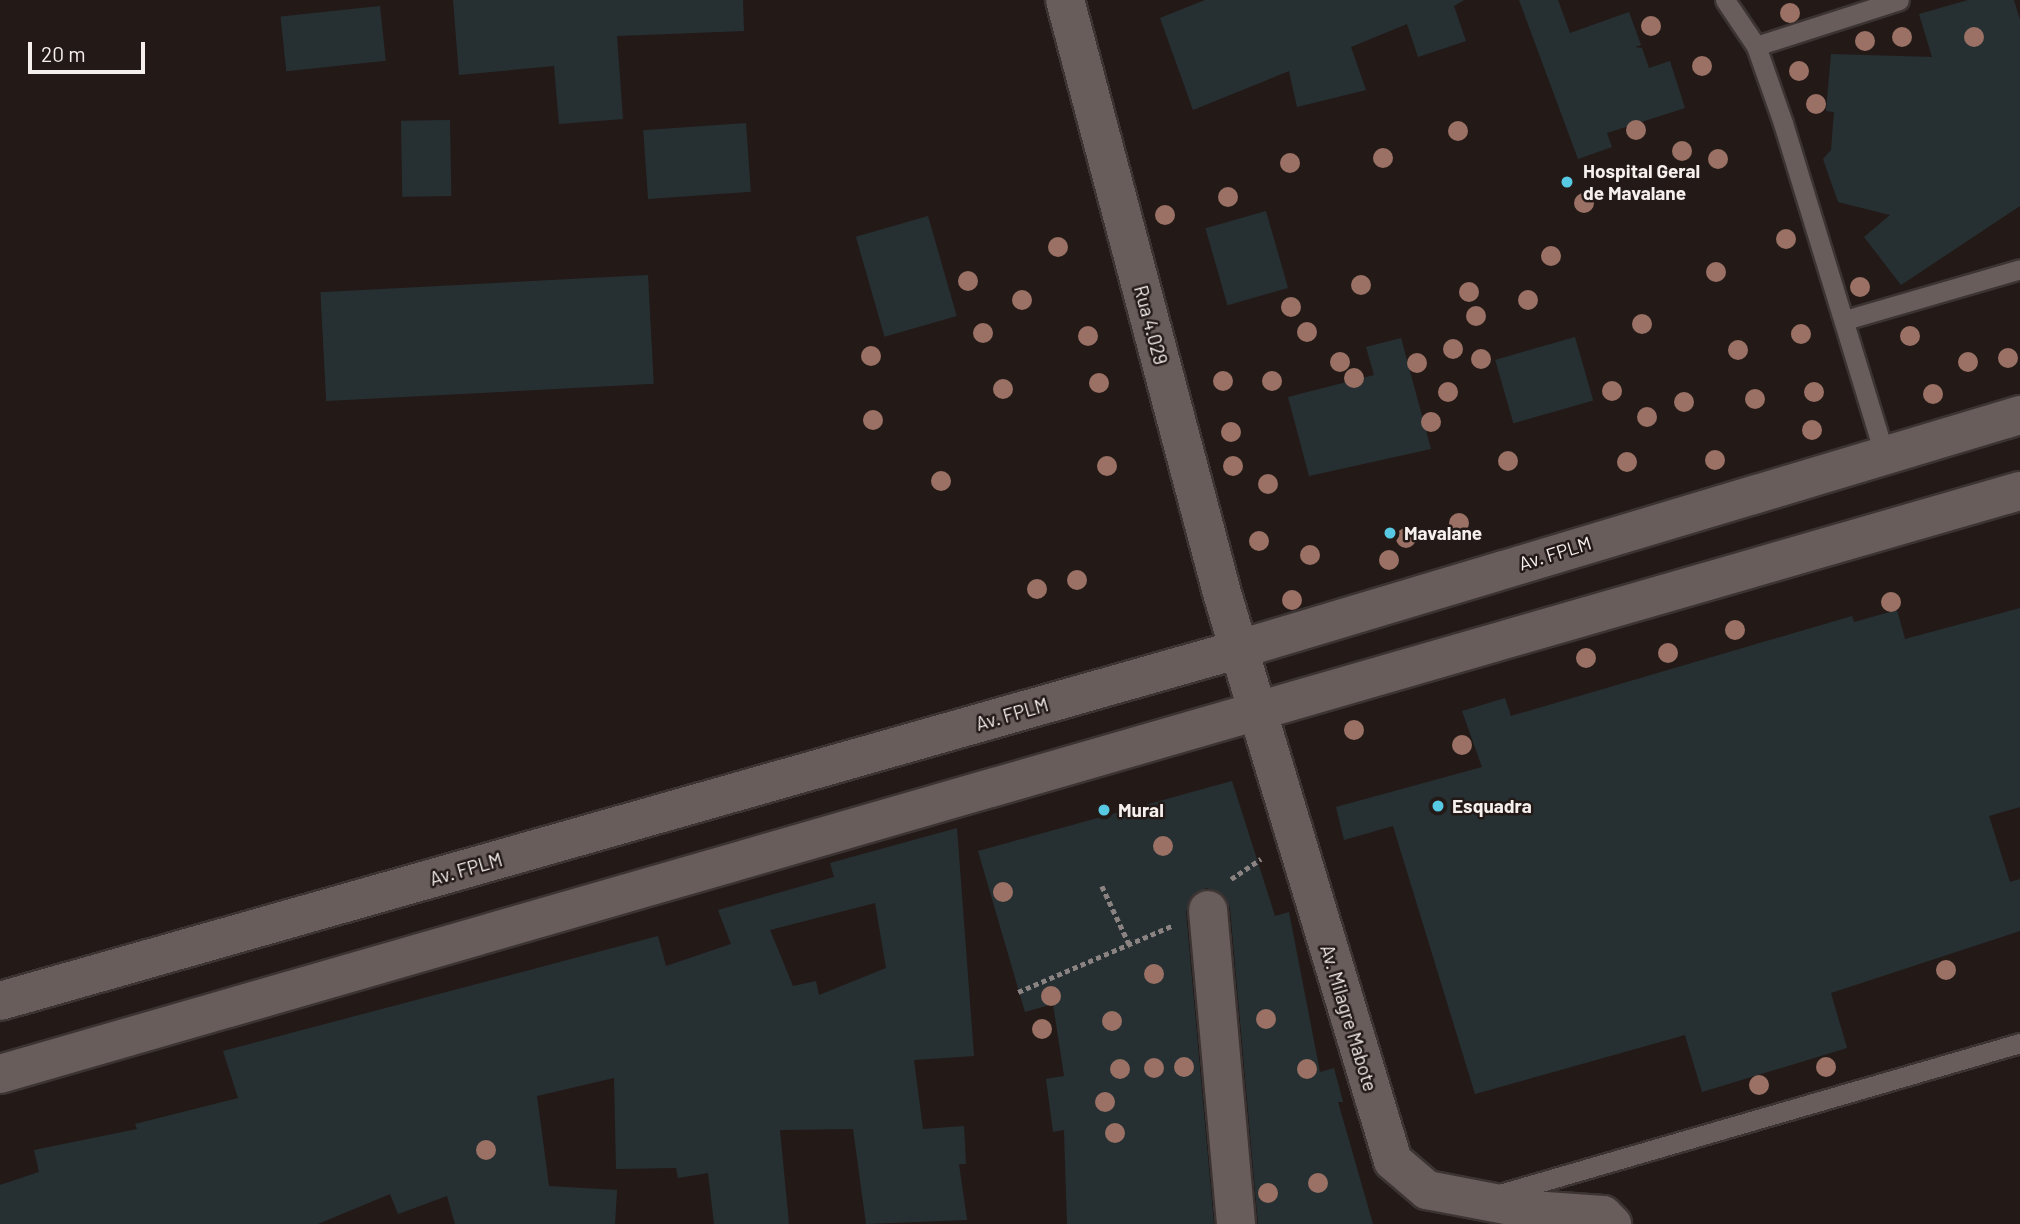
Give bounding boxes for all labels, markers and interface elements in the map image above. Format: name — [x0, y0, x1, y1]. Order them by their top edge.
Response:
scale bar — [32, 28, 149, 72]
text: 20 m — [41, 41, 86, 66]
place label: Hospital Geral de Mavalane — [1583, 160, 1700, 204]
marker: Hospital Geral de Mavalane — [1557, 172, 1577, 192]
street label: Rua 4.029 — [1129, 283, 1173, 367]
place label: Mavalane — [1404, 522, 1482, 544]
marker: Mavalane — [1382, 525, 1398, 541]
street label: Av. FPLM — [1516, 531, 1594, 575]
street label: Av. FPLM — [973, 693, 1051, 735]
place label: Esquadra — [1452, 795, 1532, 817]
marker: Esquadra — [1430, 798, 1446, 814]
place label: Mural — [1118, 799, 1164, 821]
marker: Mural — [1096, 802, 1112, 818]
street label: Av. FPLM — [427, 848, 505, 890]
street label: Av. Milagre Mabote — [1316, 942, 1382, 1094]

